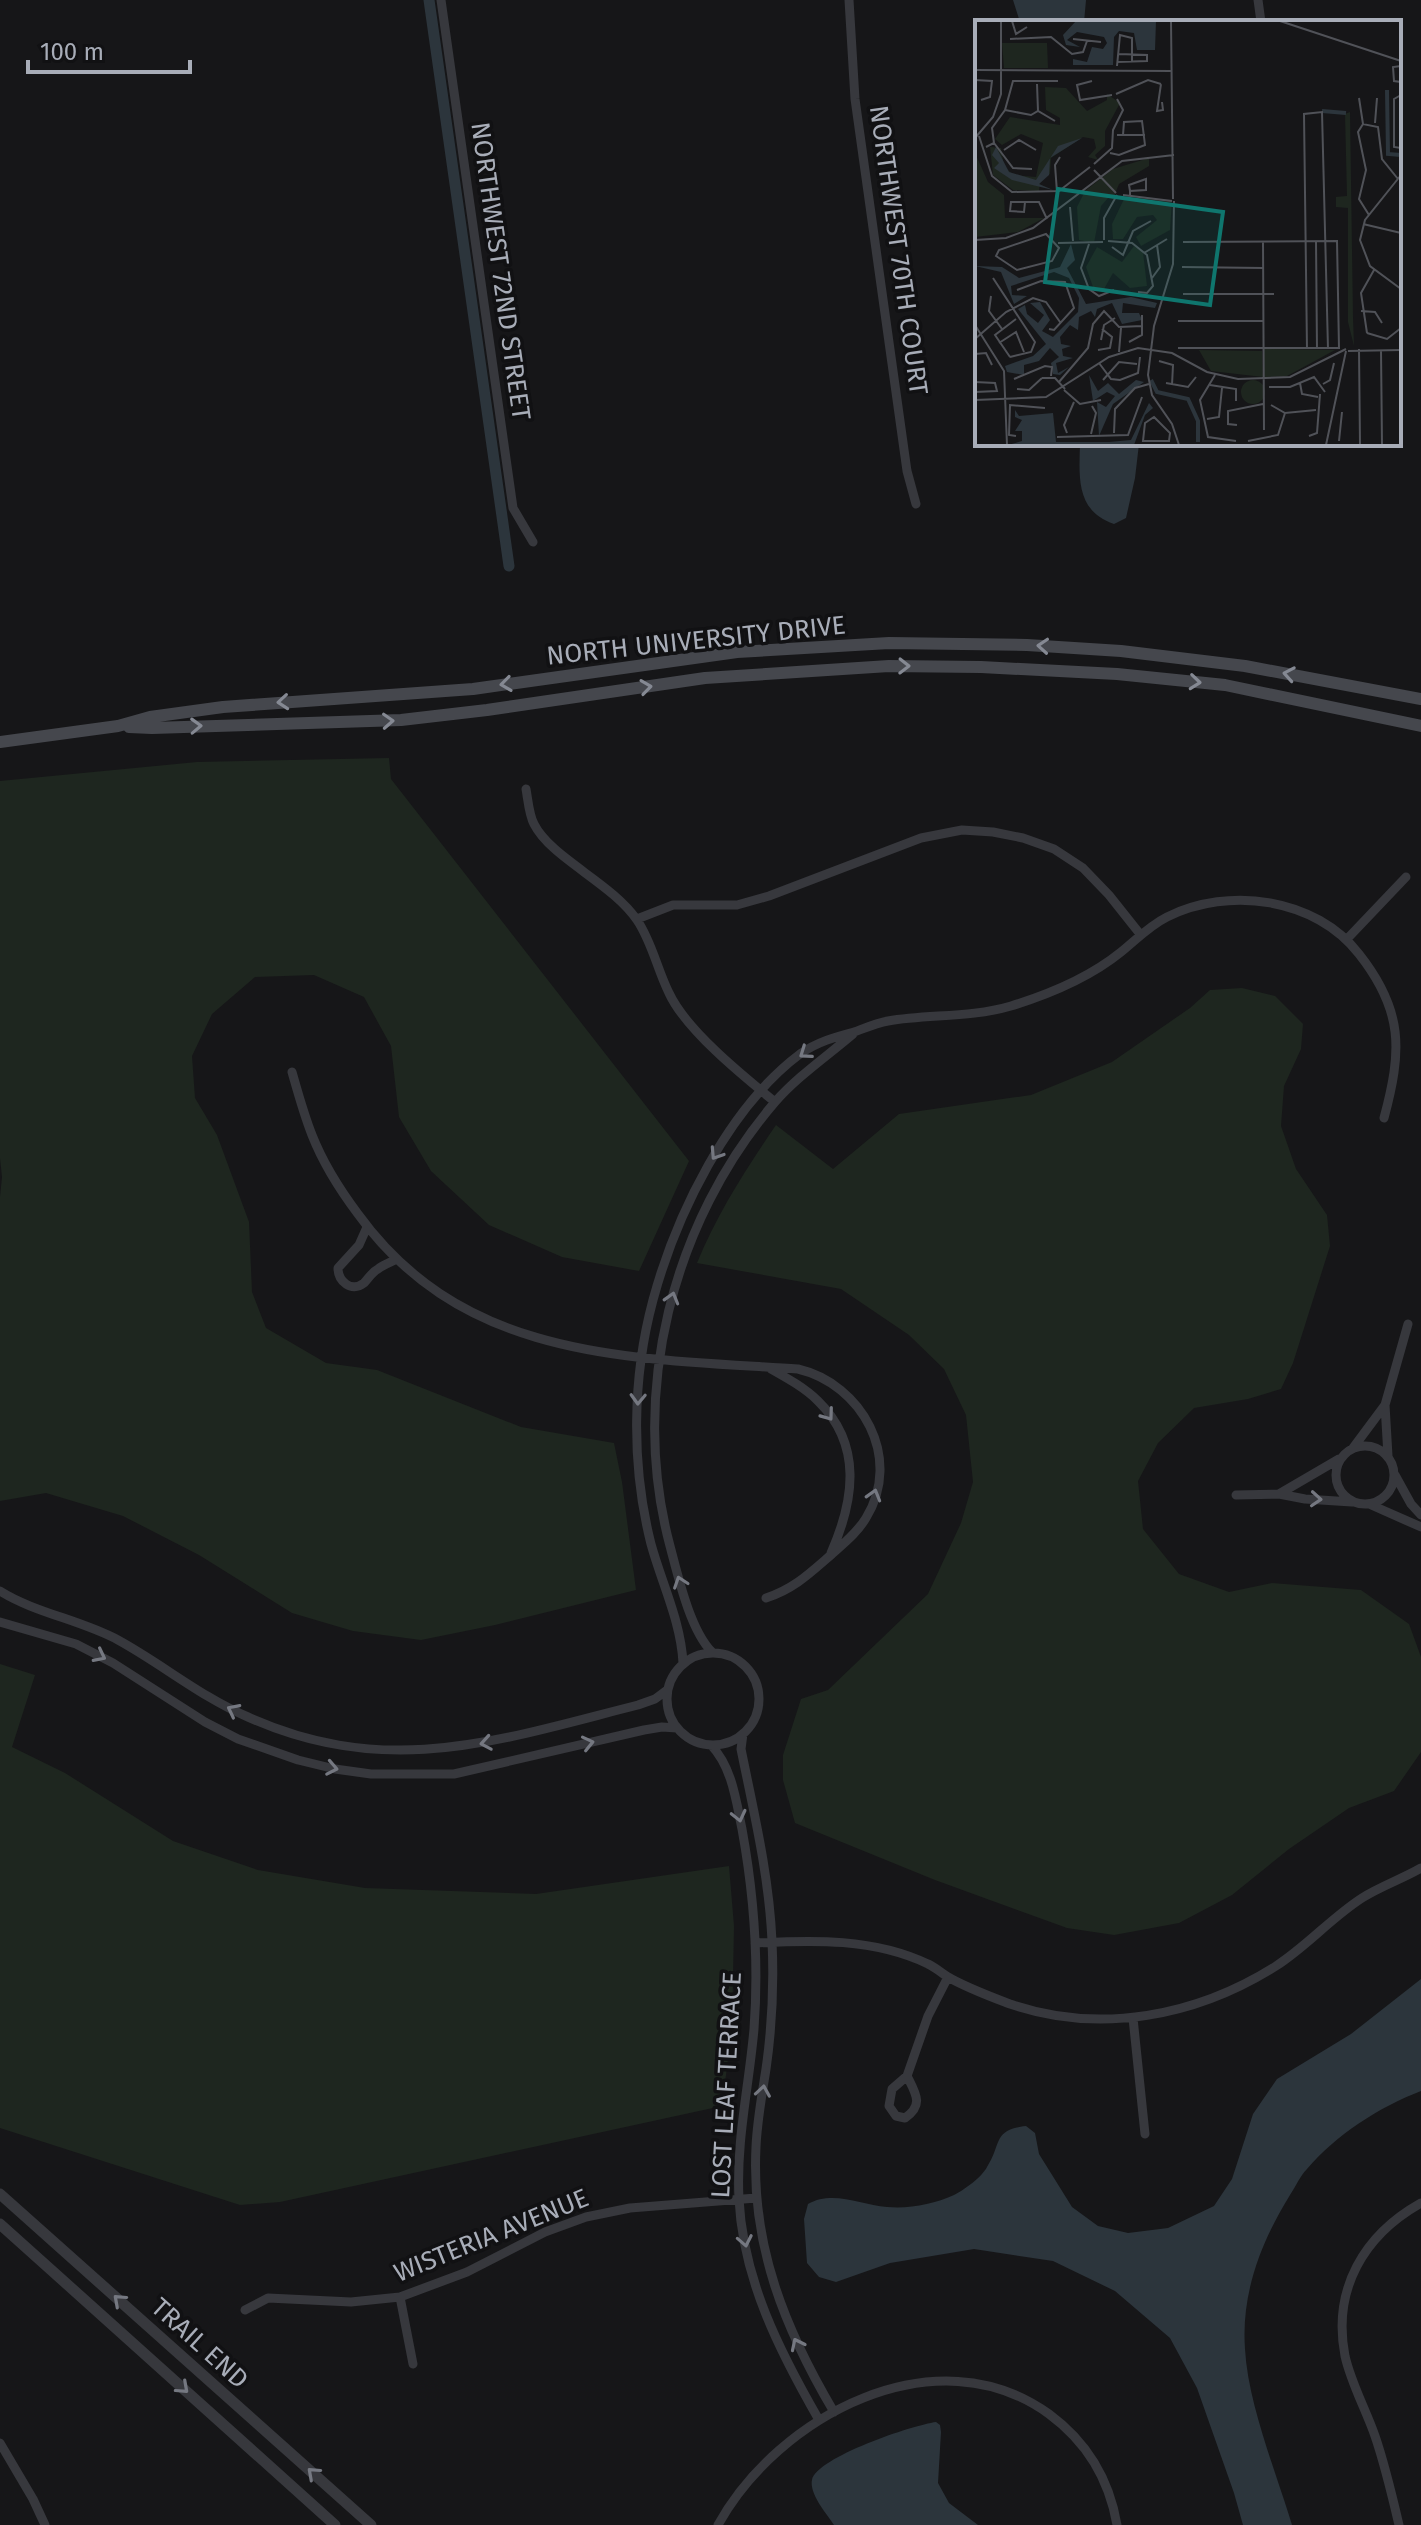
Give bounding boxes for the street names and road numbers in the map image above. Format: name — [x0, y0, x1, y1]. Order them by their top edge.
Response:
street label: NORTHWEST 70TH COURT — [863, 103, 934, 397]
street label: NORTHWEST 72ND STREET — [464, 120, 537, 423]
street label: NORTH UNIVERSITY DRIVE — [545, 609, 847, 672]
street label: LOST LEAF TERRACE — [705, 1971, 748, 2199]
street label: WISTERIA AVENUE — [389, 2182, 593, 2289]
street label: TRAIL END — [145, 2292, 255, 2395]

